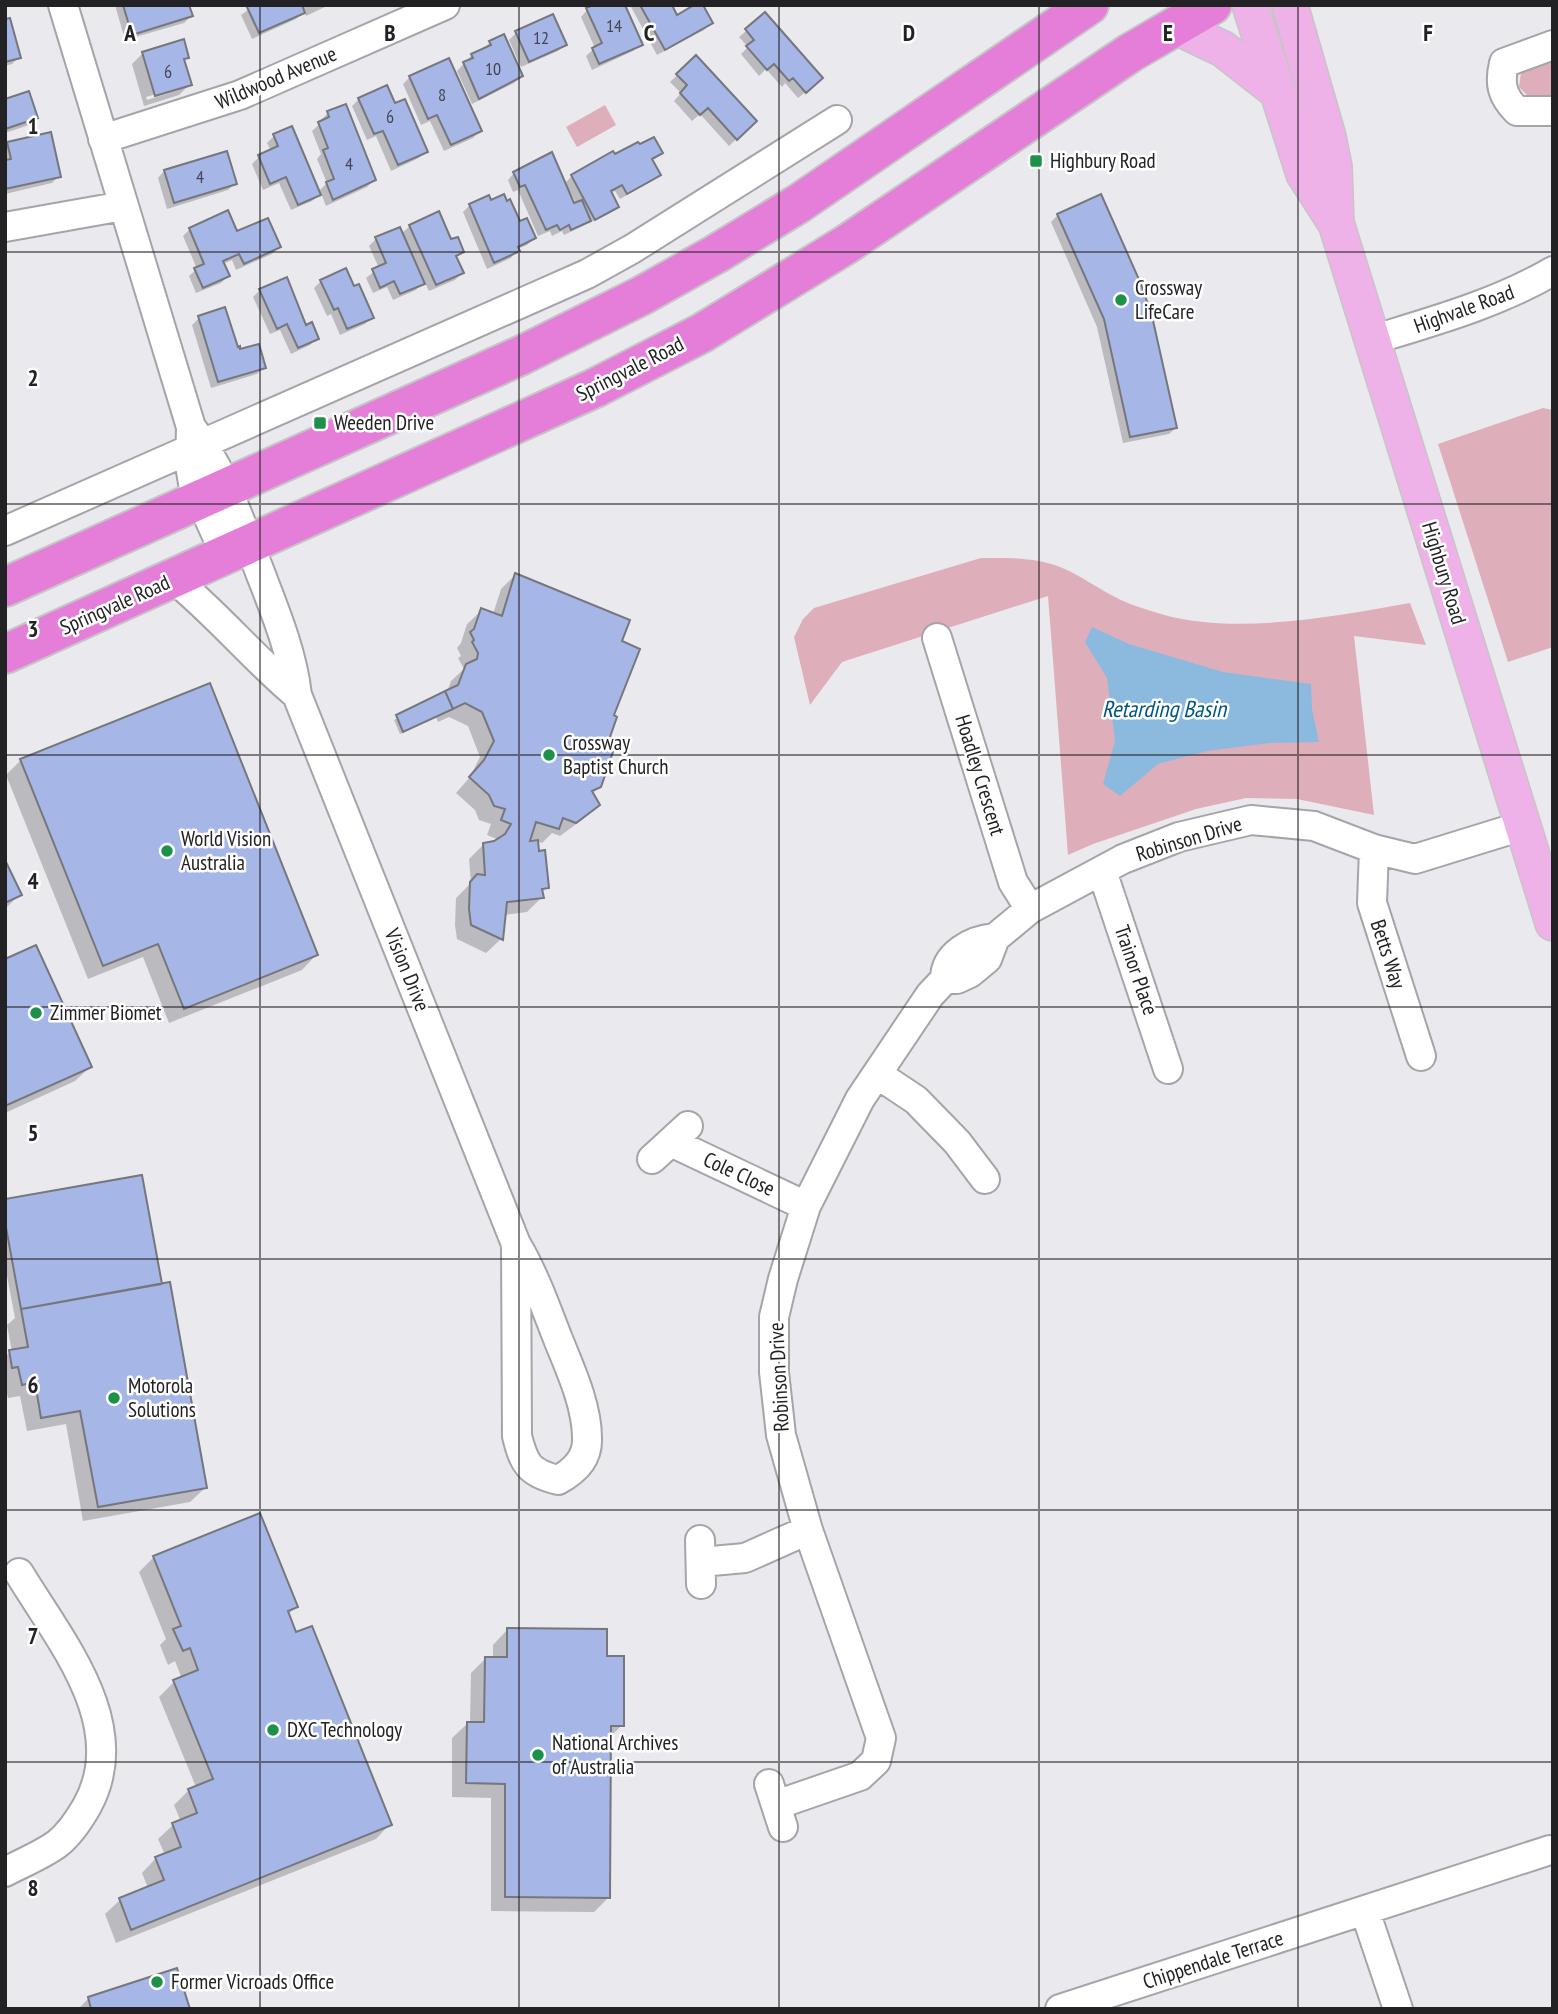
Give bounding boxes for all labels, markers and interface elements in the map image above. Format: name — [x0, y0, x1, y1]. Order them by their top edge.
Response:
house number: 14 — [606, 14, 622, 37]
text: A — [123, 18, 136, 47]
text: B — [384, 18, 396, 47]
text: C — [644, 18, 655, 47]
text: D — [903, 18, 915, 47]
text: E — [1163, 18, 1173, 47]
text: F — [1423, 18, 1433, 47]
house number: 12 — [533, 26, 549, 49]
street label: Wildwood Avenue — [211, 40, 340, 115]
house number: 10 — [485, 57, 501, 80]
house number: 6 — [164, 60, 172, 83]
house number: 8 — [438, 83, 446, 106]
house number: 6 — [386, 105, 394, 128]
text: 1 — [28, 111, 39, 140]
place label: Highbury Road — [1050, 147, 1156, 174]
house number: 4 — [345, 152, 353, 175]
marker: Highbury Road — [1028, 153, 1044, 169]
house number: 4 — [196, 165, 204, 188]
place label: Crossway LifeCare — [1135, 274, 1202, 325]
street label: Highvale Road — [1410, 278, 1518, 339]
marker: Crossway LifeCare — [1113, 292, 1129, 308]
street label: Springvale Road — [571, 330, 688, 407]
text: 2 — [28, 363, 39, 392]
place label: Weeden Drive — [334, 409, 434, 436]
marker: Weeden Drive — [312, 415, 328, 431]
street label: Highbury Road — [1416, 518, 1473, 627]
street label: Springvale Road — [56, 568, 174, 641]
text: 3 — [28, 614, 39, 643]
water label: Retarding Basin — [1102, 694, 1228, 723]
street label: Hoadley Crescent — [949, 711, 1012, 839]
place label: Crossway Baptist Church — [563, 729, 669, 780]
marker: Crossway Baptist Church — [541, 747, 557, 763]
street label: Robinson Drive — [1133, 810, 1245, 867]
place label: World Vision Australia — [181, 825, 271, 876]
marker: World Vision Australia — [159, 843, 175, 859]
text: 4 — [28, 866, 39, 895]
street label: Betts Way — [1365, 916, 1412, 992]
street label: Trainor Place — [1109, 921, 1164, 1018]
street label: Vision Drive — [378, 924, 436, 1015]
place label: Zimmer Biomet — [50, 999, 162, 1026]
marker: Zimmer Biomet — [28, 1005, 44, 1021]
text: 5 — [28, 1118, 39, 1147]
street label: Cole Close — [699, 1145, 779, 1202]
street label: Robinson Drive — [762, 1322, 795, 1432]
text: 6 — [28, 1370, 39, 1399]
place label: Motorola Solutions — [128, 1372, 196, 1423]
marker: Motorola Solutions — [106, 1390, 122, 1406]
text: 7 — [28, 1621, 39, 1650]
place label: DXC Technology — [287, 1716, 402, 1743]
marker: DXC Technology — [265, 1722, 281, 1738]
place label: National Archives of Australia — [552, 1729, 678, 1780]
marker: National Archives of Australia — [530, 1747, 546, 1763]
text: 8 — [28, 1873, 39, 1902]
street label: Chippendale Terrace — [1139, 1924, 1287, 1995]
place label: Former Vicroads Office — [171, 1968, 334, 1995]
marker: Former Vicroads Office — [149, 1974, 165, 1990]

